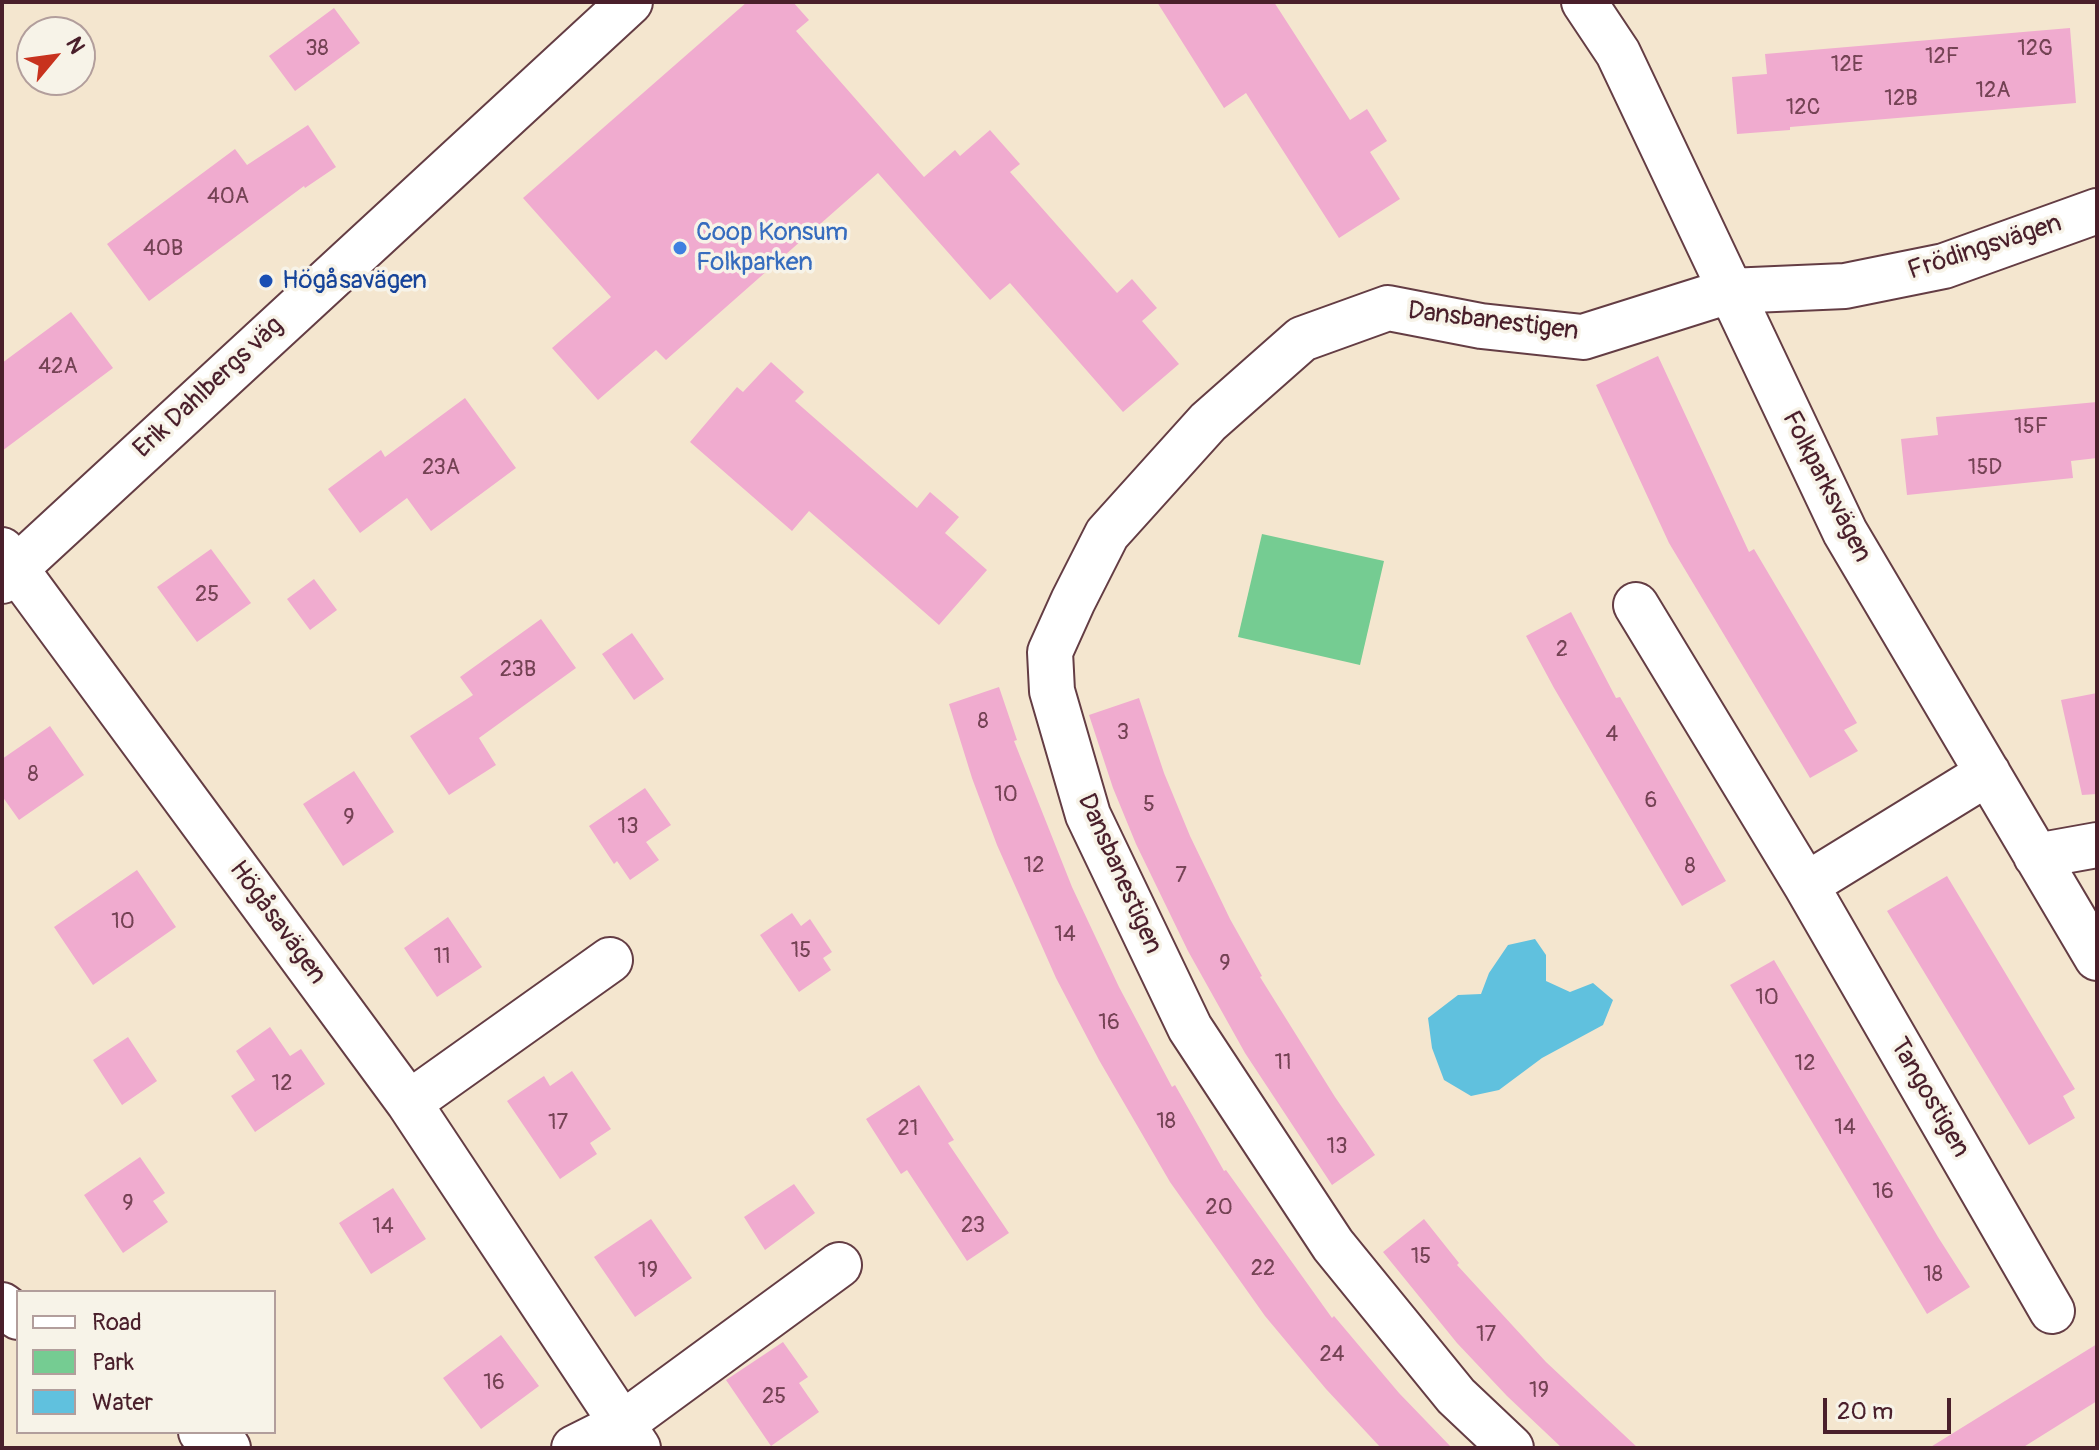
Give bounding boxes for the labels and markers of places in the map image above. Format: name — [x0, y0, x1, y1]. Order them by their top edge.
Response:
place label: Coop Konsum Folkparken — [696, 217, 848, 278]
marker: Coop Konsum Folkparken — [671, 239, 689, 257]
place label: Högåsavägen — [282, 265, 427, 297]
marker: Högåsavägen — [257, 272, 275, 290]

